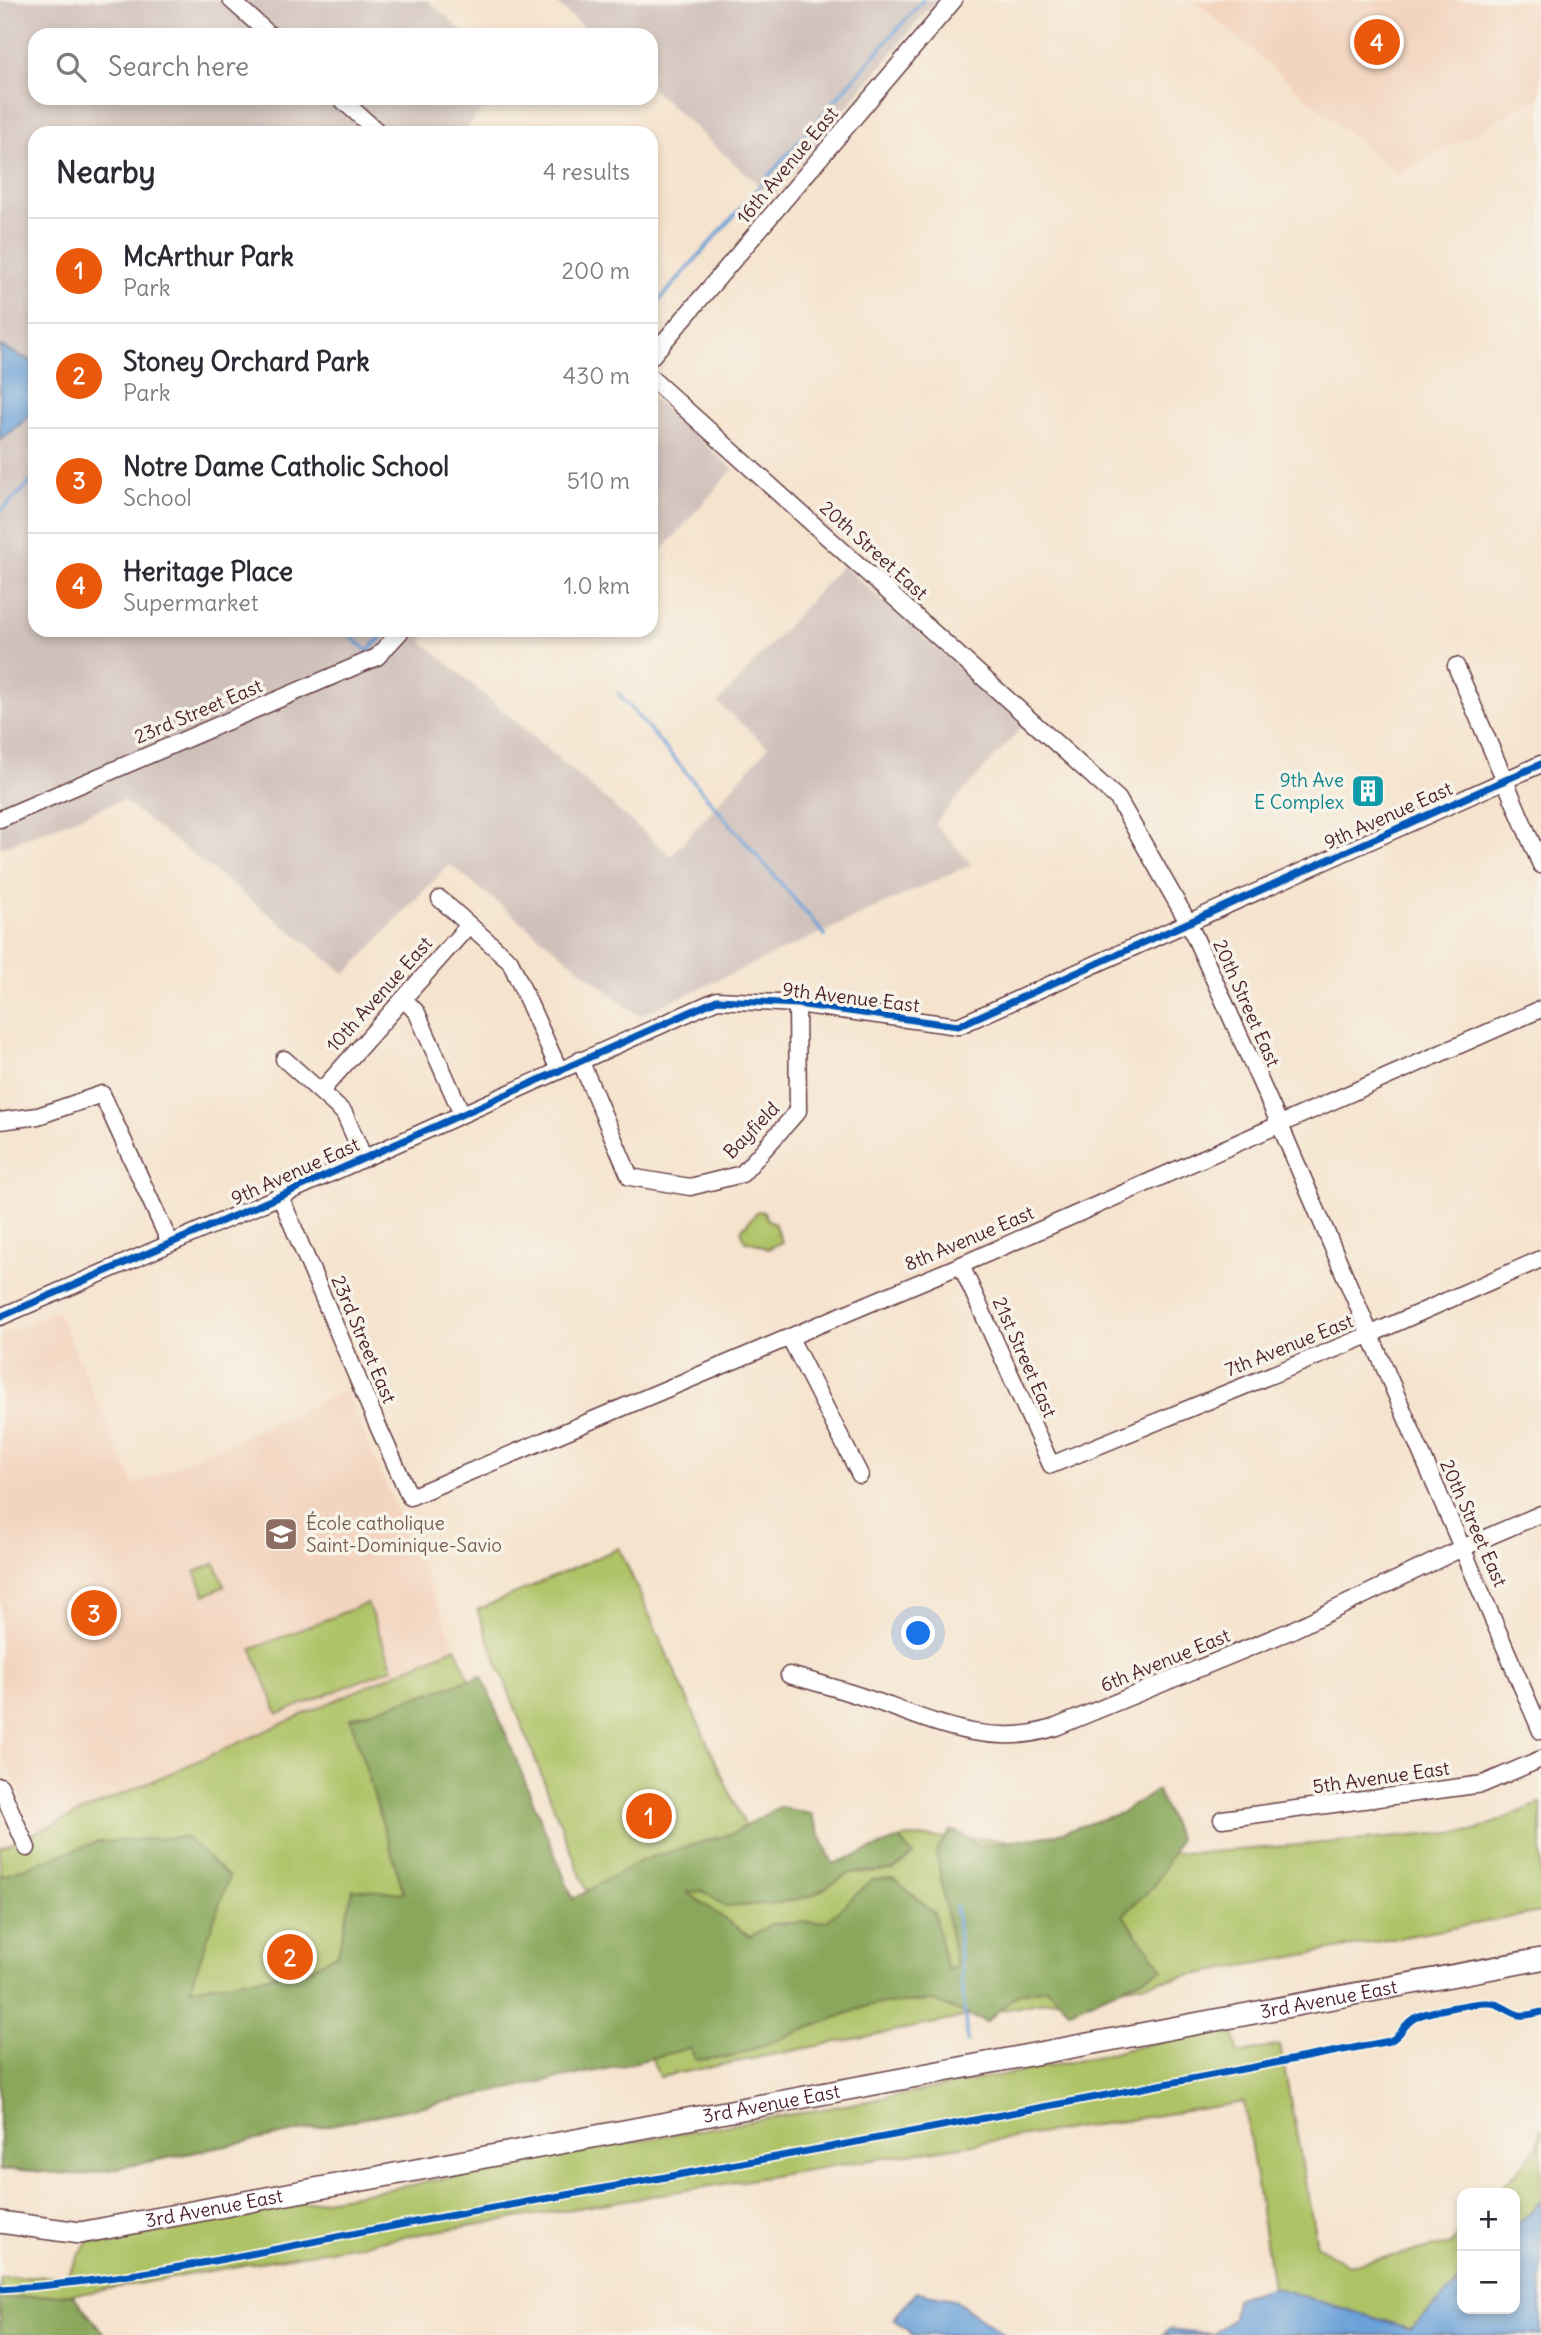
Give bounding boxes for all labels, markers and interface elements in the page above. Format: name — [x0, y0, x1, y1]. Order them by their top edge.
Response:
pin: 4 — [1354, 16, 1400, 68]
search box — [28, 28, 658, 105]
icon: search — [52, 48, 90, 86]
text: Search here — [108, 50, 249, 83]
street label: 16th Avenue East — [731, 102, 843, 228]
text: Nearby — [56, 153, 156, 191]
text: 4 results — [543, 157, 630, 186]
text: McArthur Park — [123, 240, 294, 273]
text: 1 — [74, 256, 84, 285]
text: 200 m — [561, 256, 630, 285]
text: Park — [123, 273, 171, 302]
text: Stoney Orchard Park — [123, 345, 370, 378]
text: 2 — [73, 361, 85, 390]
text: 430 m — [563, 361, 630, 390]
text: Park — [123, 378, 171, 407]
text: Notre Dame Catholic School — [123, 450, 449, 483]
text: 3 — [72, 466, 86, 495]
text: 510 m — [567, 466, 630, 495]
text: School — [123, 483, 192, 512]
street label: 20th Street East — [815, 495, 933, 605]
text: Heritage Place — [123, 555, 293, 588]
text: 4 — [72, 571, 86, 600]
text: 1.0 km — [564, 571, 630, 600]
text: Supermarket — [123, 588, 259, 617]
street label: 23rd Street East — [131, 673, 265, 749]
place label: 9th Ave E Complex — [1254, 768, 1345, 814]
building icon: 9th Ave E Complex — [1349, 772, 1387, 810]
street label: 9th Avenue East — [1320, 776, 1456, 854]
street label: 10th Avenue East — [321, 931, 437, 1057]
street label: 20th Street East — [1208, 936, 1286, 1070]
street label: 9th Avenue East — [781, 977, 921, 1017]
street label: Bayfield — [718, 1096, 784, 1164]
street label: 9th Avenue East — [227, 1132, 363, 1210]
street label: 8th Avenue East — [901, 1200, 1037, 1276]
street label: 23rd Street East — [326, 1272, 402, 1406]
street label: 21st Street East — [988, 1293, 1062, 1421]
street label: 7th Avenue East — [1221, 1308, 1357, 1382]
street label: 20th Street East — [1435, 1456, 1513, 1590]
place label: École catholique Saint-Dominique-Savio — [306, 1511, 502, 1557]
school or university icon: École catholique Saint-Dominique-Savio — [262, 1515, 300, 1553]
pin: 3 — [71, 1587, 117, 1639]
your location — [901, 1616, 935, 1650]
street label: 6th Avenue East — [1097, 1623, 1233, 1697]
street label: 5th Avenue East — [1311, 1756, 1451, 1798]
pin: 1 — [626, 1790, 672, 1842]
pin: 2 — [267, 1931, 313, 1983]
street label: 3rd Avenue East — [1258, 1974, 1399, 2023]
street label: 3rd Avenue East — [701, 2079, 842, 2128]
street label: 3rd Avenue East — [143, 2183, 285, 2233]
map controls — [1457, 2188, 1520, 2314]
button: + — [1457, 2188, 1520, 2251]
button: − — [1457, 2251, 1520, 2314]

